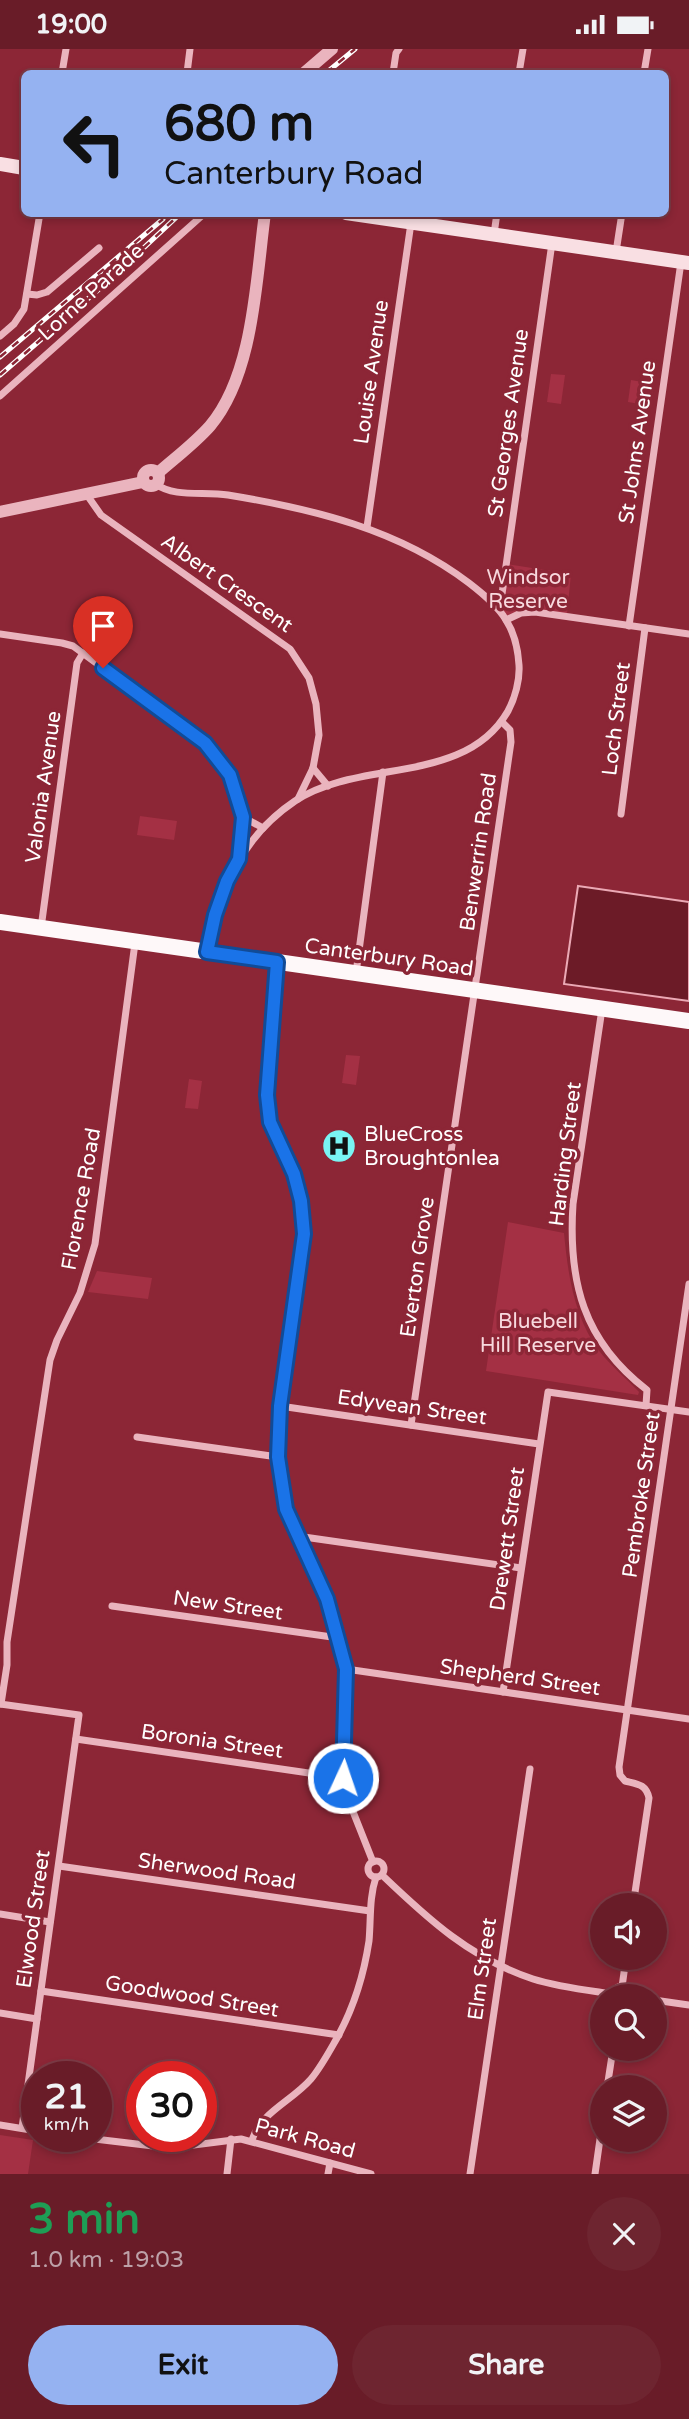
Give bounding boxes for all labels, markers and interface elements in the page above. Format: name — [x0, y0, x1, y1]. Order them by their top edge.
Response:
text: 19:00 — [35, 9, 107, 40]
text: 680 m — [164, 95, 314, 154]
icon: left — [49, 98, 140, 189]
text: Canterbury Road — [164, 155, 424, 193]
street label: Lorne Parade — [33, 238, 149, 346]
street label: Louise Avenue — [349, 298, 394, 446]
street label: St Georges Avenue — [483, 327, 534, 519]
street label: St Johns Avenue — [614, 359, 661, 525]
street label: Albert Crescent — [156, 529, 297, 638]
park label: Windsor Reserve — [486, 565, 570, 614]
pin — [73, 596, 133, 668]
icon: arrive — [84, 607, 122, 645]
street label: Loch Street — [597, 661, 636, 777]
street label: Valonia Avenue — [20, 709, 67, 865]
street label: Benwerrin Road — [455, 771, 502, 933]
street label: Canterbury Road — [303, 933, 475, 982]
street label: Harding Street — [544, 1080, 587, 1228]
place label: BlueCross Broughtonlea — [364, 1122, 500, 1171]
street label: Florence Road — [57, 1126, 106, 1272]
hospital icon: BlueCross Broughtonlea — [320, 1127, 358, 1165]
street label: Everton Grove — [395, 1195, 440, 1339]
park label: Bluebell Hill Reserve — [480, 1309, 596, 1358]
street label: Edyvean Street — [336, 1385, 488, 1430]
street label: Pembroke Street — [617, 1410, 666, 1580]
street label: Drewett Street — [485, 1466, 530, 1613]
street label: New Street — [171, 1585, 284, 1626]
street label: Shepherd Street — [438, 1654, 602, 1701]
street label: Boronia Street — [139, 1719, 284, 1764]
position arrow — [306, 1741, 380, 1815]
street label: Elwood Street — [11, 1848, 56, 1990]
street label: Sherwood Road — [136, 1848, 297, 1895]
map controls — [590, 1893, 667, 2152]
button: sound — [590, 1893, 667, 1970]
street label: Elm Street — [463, 1916, 502, 2022]
street label: Goodwood Street — [103, 1970, 281, 2023]
button: search — [590, 1984, 667, 2061]
speed limit sign: 30 — [126, 2061, 217, 2152]
button: layers — [590, 2075, 667, 2152]
text: 21 — [45, 2076, 88, 2118]
text: km/h — [44, 2113, 89, 2135]
street label: Park Road — [252, 2113, 358, 2164]
text: 3 min — [28, 2194, 140, 2245]
button: close — [587, 2197, 661, 2271]
text: 1.0 km · 19:03 — [28, 2246, 184, 2274]
button: Exit — [28, 2325, 338, 2405]
button: Share — [352, 2325, 661, 2405]

